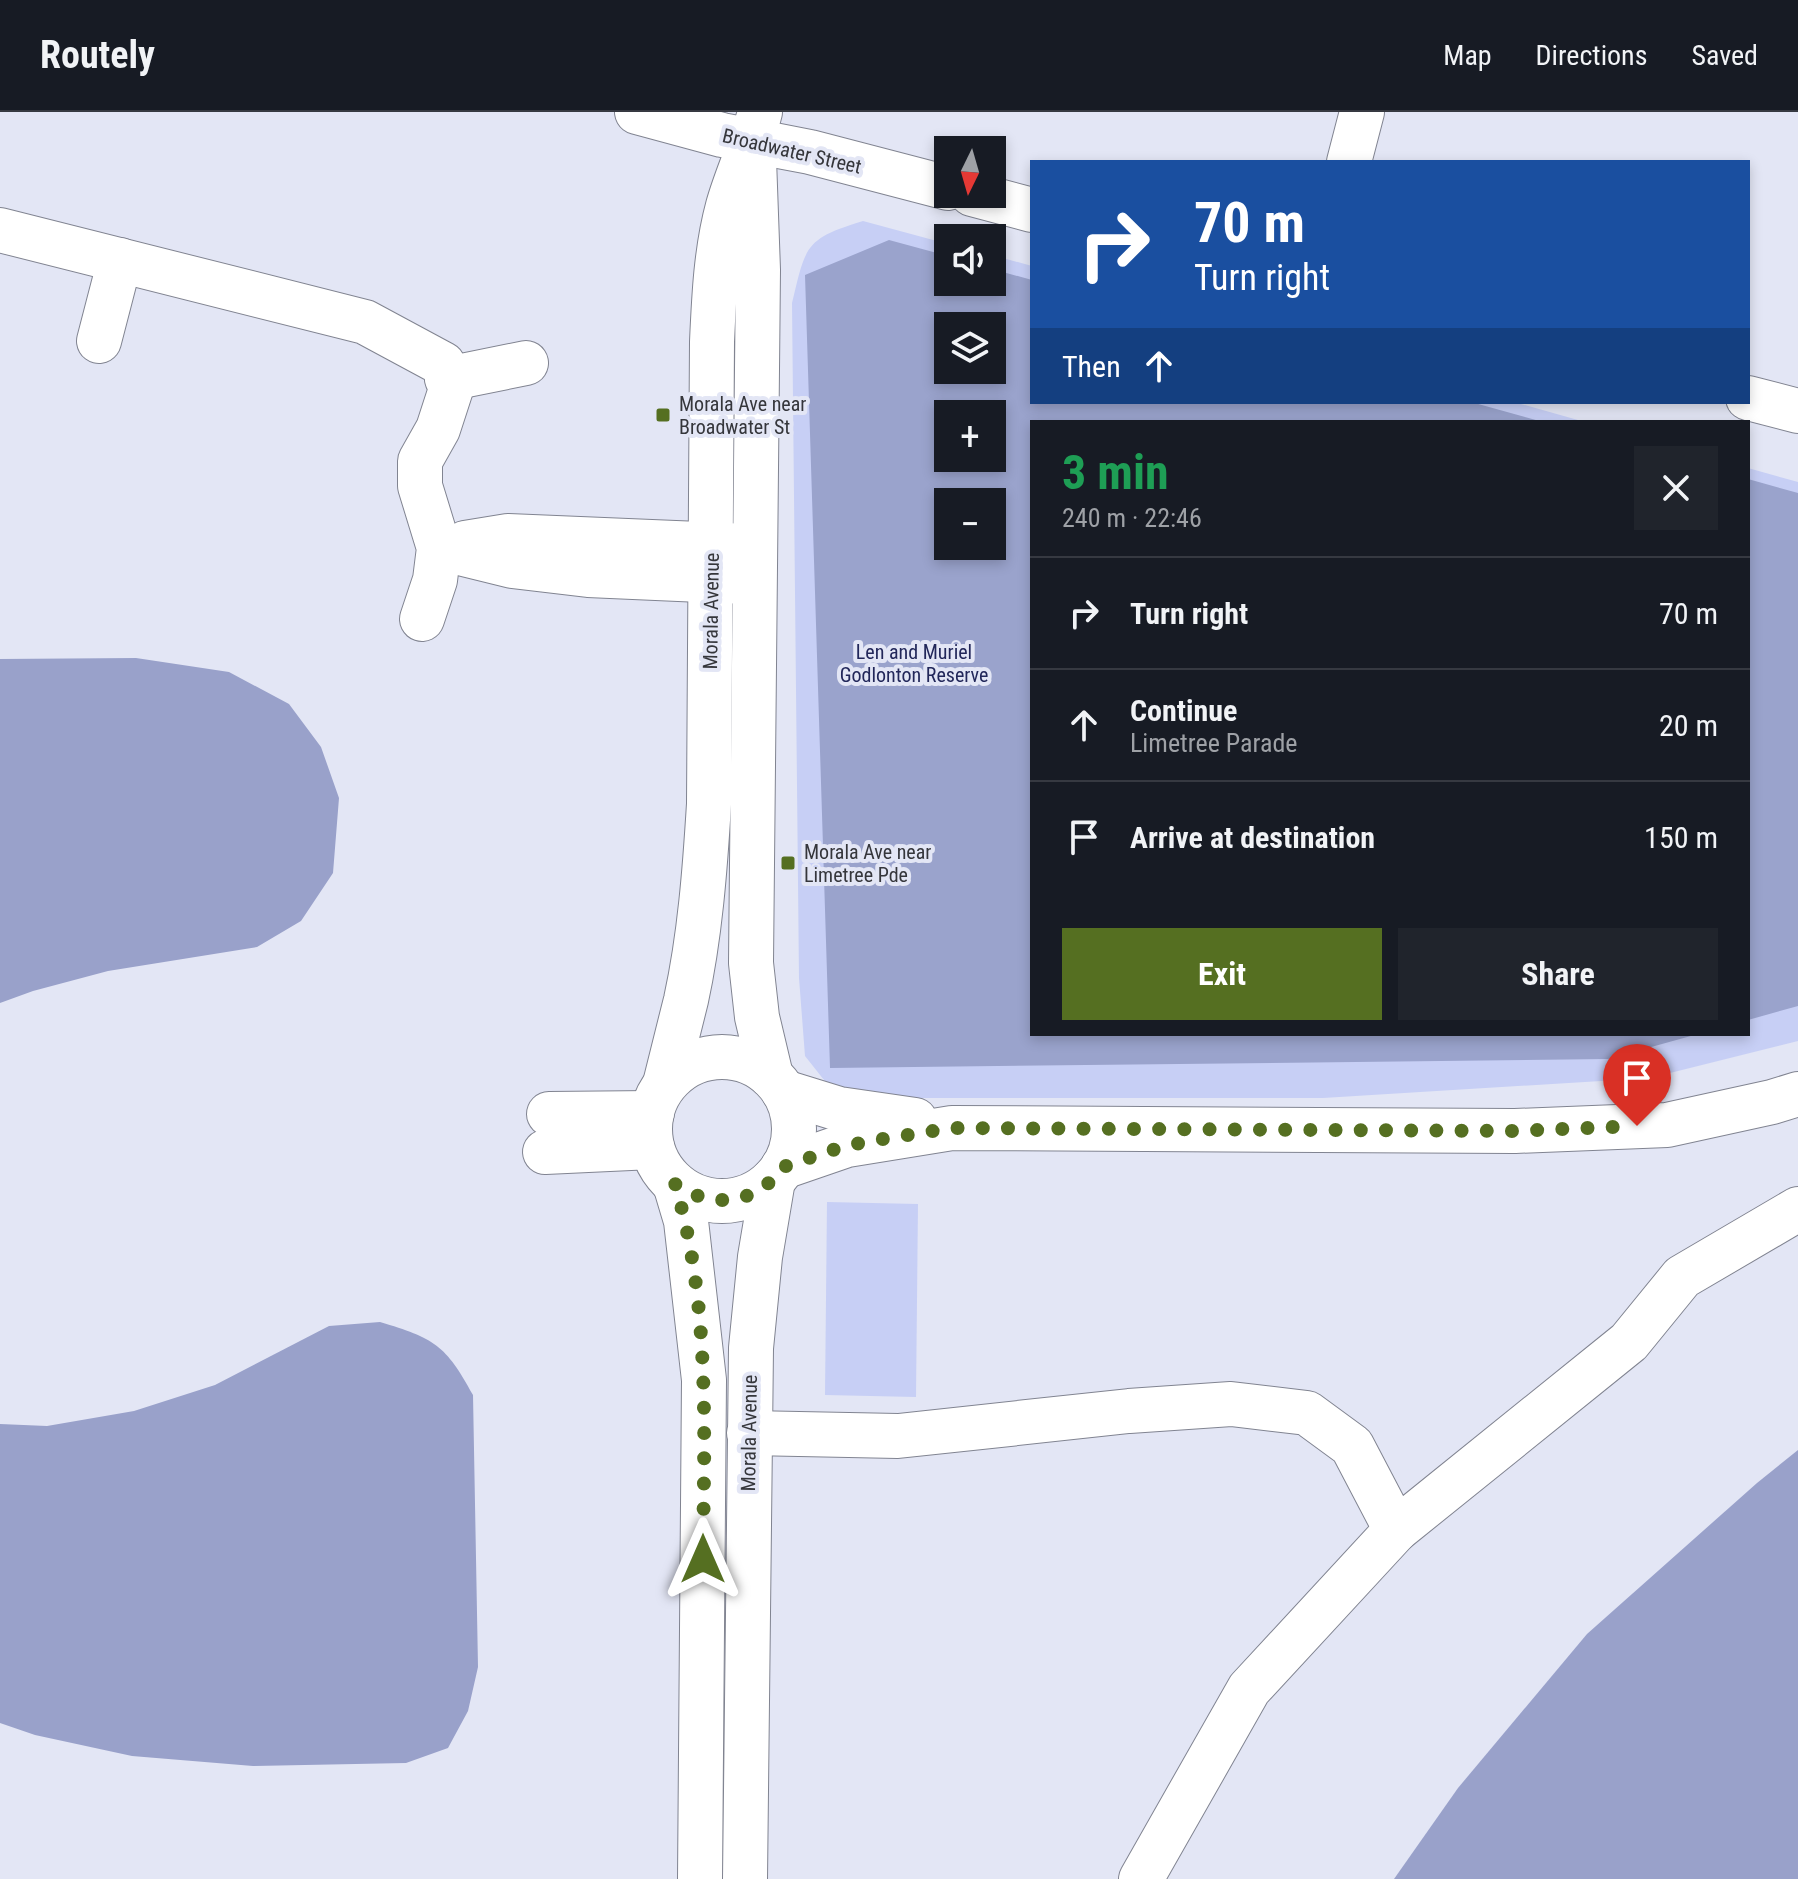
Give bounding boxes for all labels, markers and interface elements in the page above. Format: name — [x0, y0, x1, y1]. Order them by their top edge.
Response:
text: Routely — [40, 33, 155, 77]
text: Map — [1443, 39, 1492, 72]
text: Directions — [1536, 39, 1647, 72]
text: Saved — [1691, 39, 1758, 72]
street label: Broadwater Street — [720, 123, 864, 179]
north arrow — [934, 136, 1006, 208]
map controls — [934, 136, 1006, 560]
text: 70 m — [1194, 190, 1305, 256]
icon: right — [1062, 192, 1166, 296]
button: sound — [934, 224, 1006, 296]
text: Turn right — [1194, 257, 1330, 299]
button: layers — [934, 312, 1006, 384]
icon: ahead — [1137, 344, 1181, 388]
text: Then — [1062, 349, 1121, 384]
place label: Morala Ave near Broadwater St — [679, 392, 806, 439]
button: + — [934, 400, 1006, 472]
marker: Morala Ave near Broadwater St — [654, 406, 672, 424]
text: 3 min — [1062, 444, 1169, 501]
button: close — [1634, 446, 1718, 530]
button: − — [934, 488, 1006, 560]
text: 240 m · 22:46 — [1062, 503, 1202, 533]
street label: Morala Avenue — [698, 552, 724, 670]
icon: right — [1062, 591, 1106, 635]
text: Turn right — [1130, 596, 1248, 631]
text: 70 m — [1659, 596, 1718, 631]
park label: Len and Muriel Godlonton Reserve — [840, 640, 988, 687]
text: Continue — [1130, 693, 1237, 728]
icon: ahead — [1062, 703, 1106, 747]
text: 20 m — [1659, 708, 1718, 743]
text: Limetree Parade — [1130, 728, 1298, 758]
icon: arrive — [1062, 815, 1106, 859]
text: Arrive at destination — [1130, 820, 1375, 855]
text: 150 m — [1644, 820, 1718, 855]
place label: Morala Ave near Limetree Pde — [804, 840, 931, 887]
marker: Morala Ave near Limetree Pde — [779, 854, 797, 872]
button: Exit — [1062, 928, 1382, 1020]
button: Share — [1398, 928, 1718, 1020]
pin — [1603, 1044, 1671, 1126]
icon: arrive — [1615, 1056, 1659, 1100]
street label: Morala Avenue — [736, 1374, 762, 1492]
position arrow — [661, 1517, 745, 1601]

